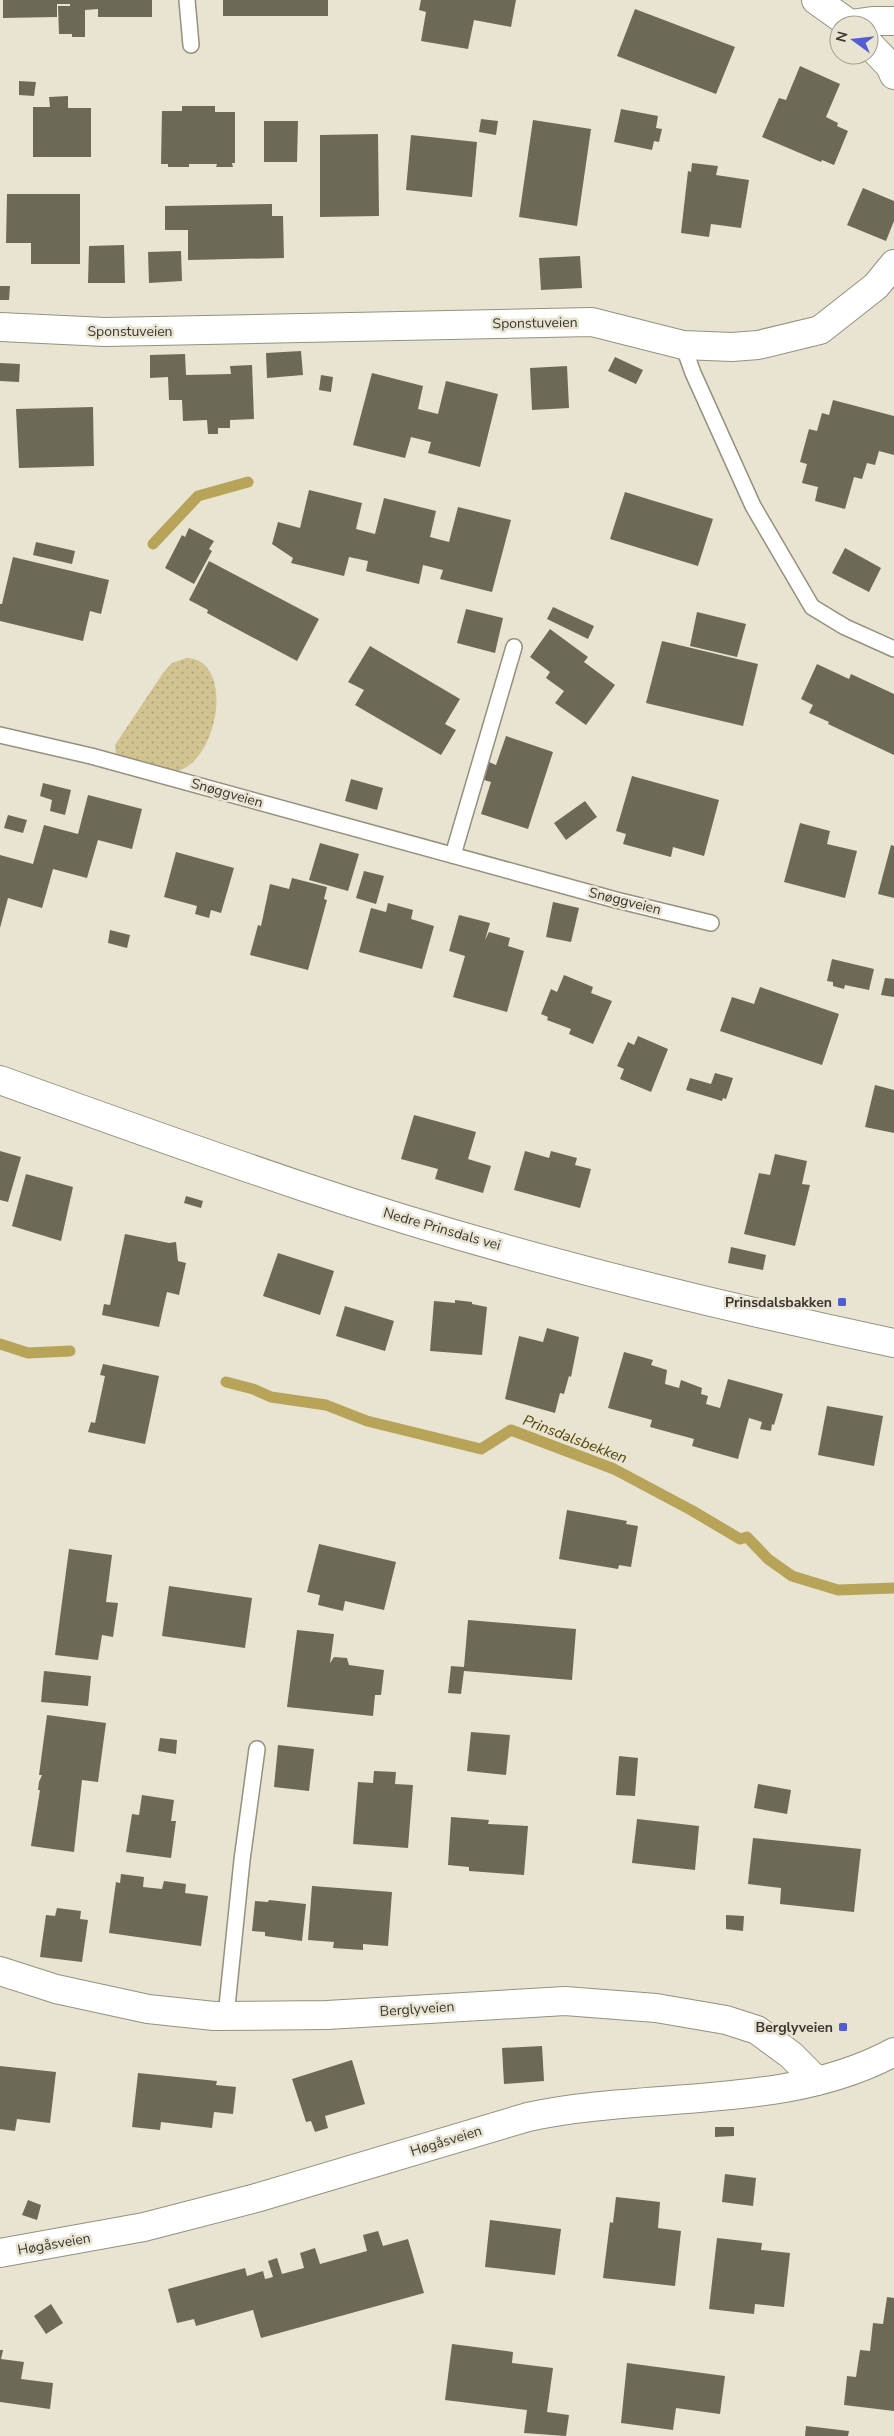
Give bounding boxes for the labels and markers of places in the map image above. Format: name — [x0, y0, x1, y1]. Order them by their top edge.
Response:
place label: Prinsdalsbakken — [725, 1293, 832, 1312]
marker: Prinsdalsbakken — [836, 1296, 848, 1308]
place label: Berglyveien — [756, 2018, 833, 2037]
marker: Berglyveien — [837, 2021, 849, 2033]

